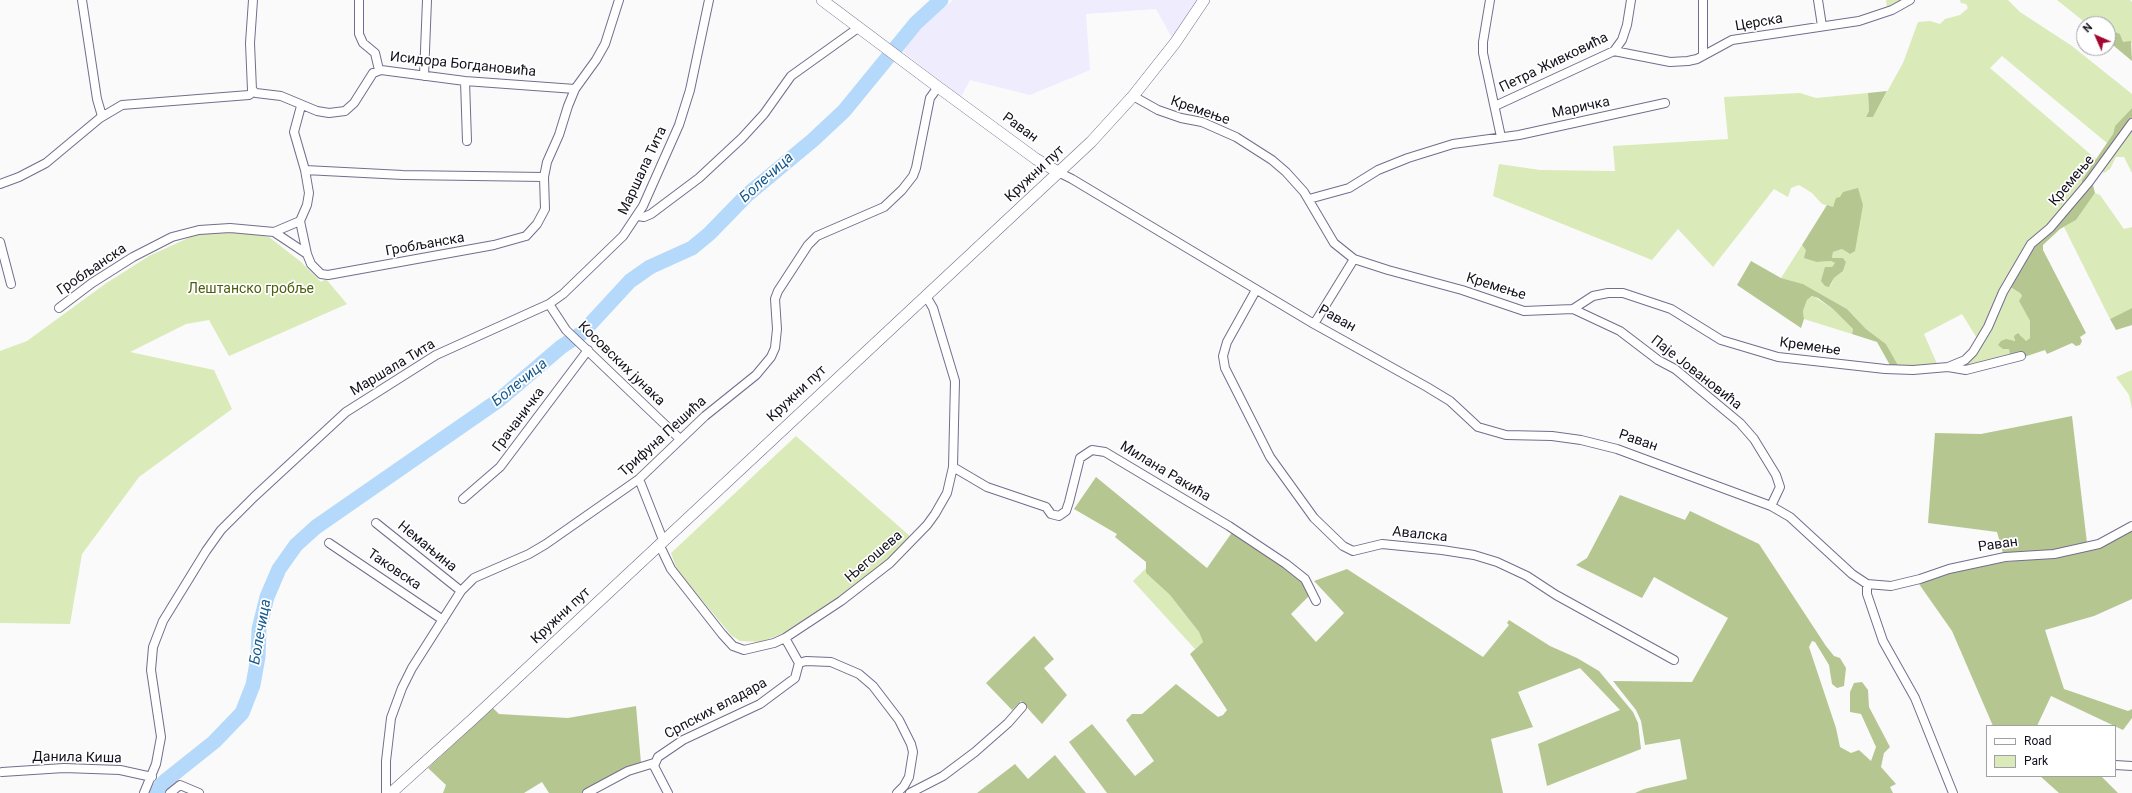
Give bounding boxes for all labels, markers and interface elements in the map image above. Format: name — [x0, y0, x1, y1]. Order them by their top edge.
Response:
street label: Церска — [1734, 11, 1784, 35]
north arrow — [2076, 16, 2116, 56]
text: N — [2081, 21, 2095, 35]
street label: Петра Живковића — [1497, 29, 1611, 97]
street label: Исидора Богдановића — [389, 49, 537, 81]
street label: Кремење — [1168, 93, 1232, 129]
street label: Маричка — [1551, 94, 1611, 122]
street label: Раван — [999, 109, 1041, 147]
street label: Маршала Тита — [615, 124, 671, 218]
street label: Кружни пут — [1002, 142, 1068, 206]
water label: Болечица — [736, 149, 798, 207]
street label: Кремење — [2046, 152, 2098, 210]
street label: Гробљанска — [384, 230, 466, 260]
street label: Гробљанска — [54, 241, 130, 299]
street label: Кремење — [1464, 270, 1528, 304]
park label: Лештанско гробље — [188, 281, 314, 297]
street label: Раван — [1315, 302, 1359, 336]
street label: Косовских јунака — [574, 318, 668, 410]
street label: Паје Јовановића — [1647, 332, 1745, 414]
street label: Кремење — [1778, 334, 1842, 360]
street label: Маршала Тита — [348, 336, 438, 400]
water label: Болечица — [489, 355, 551, 411]
street label: Кружни пут — [764, 362, 830, 426]
street label: Грачаничка — [489, 385, 549, 455]
street label: Трифуна Пешића — [616, 393, 710, 481]
street label: Раван — [1616, 427, 1660, 455]
street label: Милана Ракића — [1117, 438, 1213, 506]
street label: Немањина — [394, 518, 460, 576]
street label: Авалска — [1392, 524, 1448, 546]
street label: Његошева — [842, 527, 906, 587]
street label: Раван — [1977, 534, 2019, 556]
street label: Таковска — [364, 546, 424, 594]
street label: Кружни пут — [528, 584, 594, 648]
water label: Болечица — [246, 598, 276, 666]
street label: Српских владара — [662, 675, 770, 743]
legend — [1986, 725, 2116, 777]
text: Road — [2024, 734, 2052, 748]
street label: Данила Киша — [32, 749, 122, 767]
text: Park — [2024, 754, 2048, 768]

